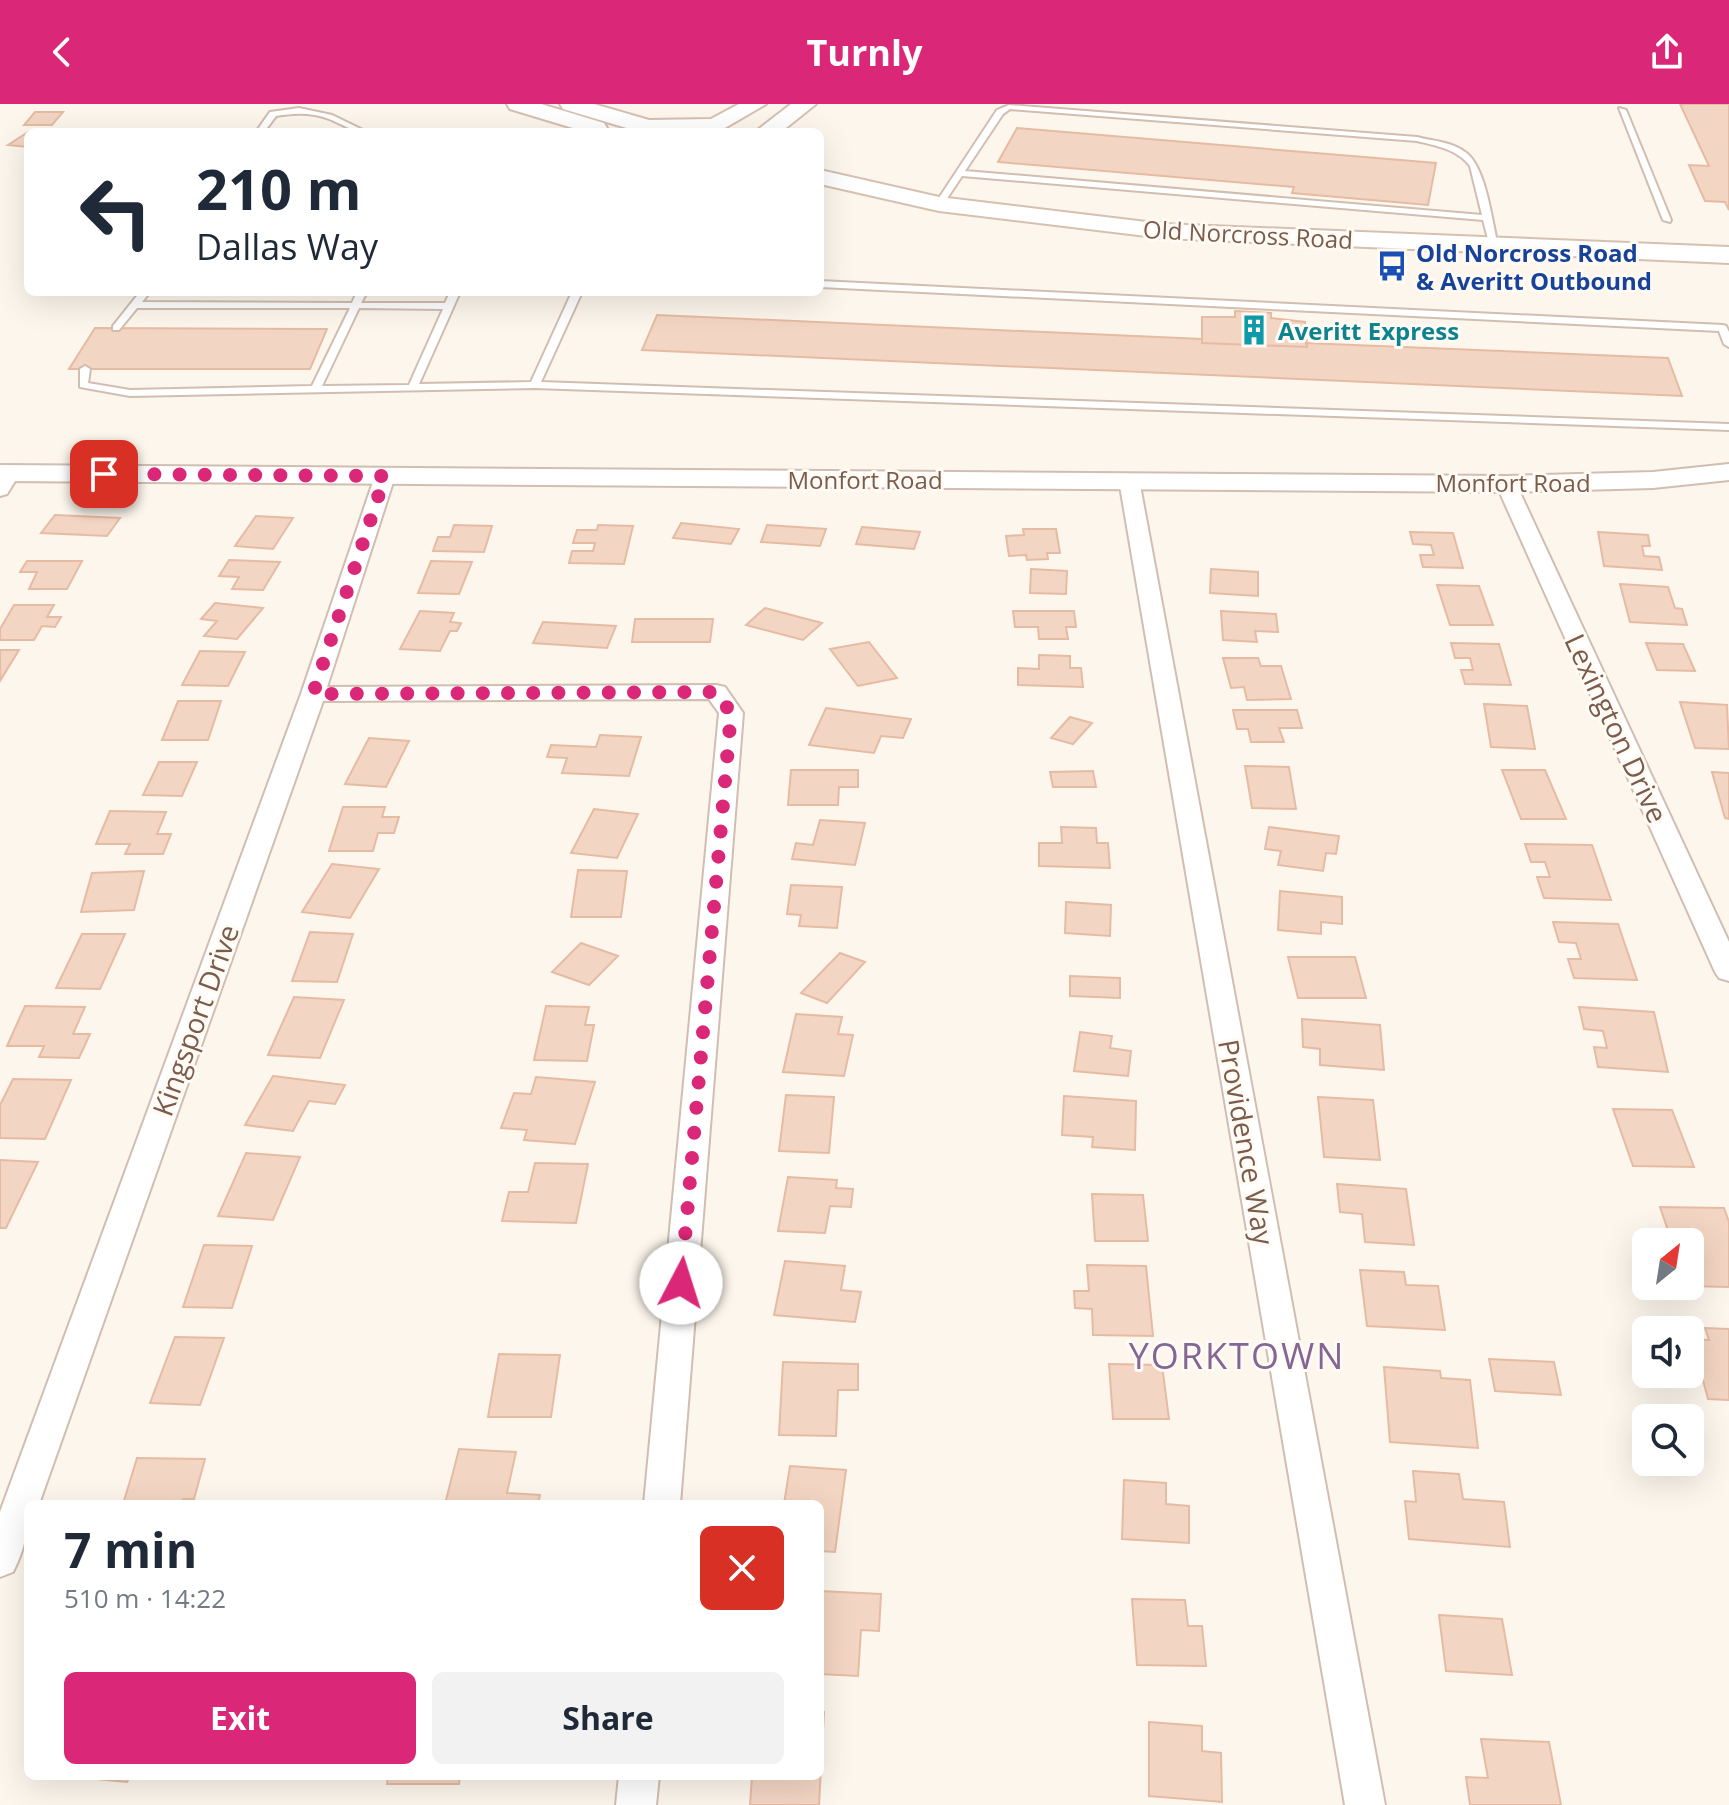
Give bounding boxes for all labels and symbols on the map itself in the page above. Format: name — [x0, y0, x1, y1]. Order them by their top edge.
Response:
street label: Old Norcross Road — [1142, 212, 1354, 256]
place label: Old Norcross Road & Averitt Outbound — [1416, 236, 1652, 297]
bus stop icon: Old Norcross Road & Averitt Outbound — [1375, 249, 1409, 283]
building icon: Averitt Express — [1237, 313, 1271, 347]
place label: Averitt Express — [1278, 314, 1459, 347]
pin — [70, 440, 138, 508]
street label: Monfort Road — [787, 463, 943, 496]
street label: Monfort Road — [1435, 466, 1591, 499]
street label: Lexington Drive — [1557, 627, 1677, 829]
street label: Kingsport Drive — [143, 919, 247, 1121]
street label: Providence Way — [1210, 1036, 1284, 1249]
north arrow — [1632, 1228, 1704, 1300]
position arrow — [639, 1241, 723, 1325]
district label: YORKTOWN — [1129, 1331, 1345, 1380]

